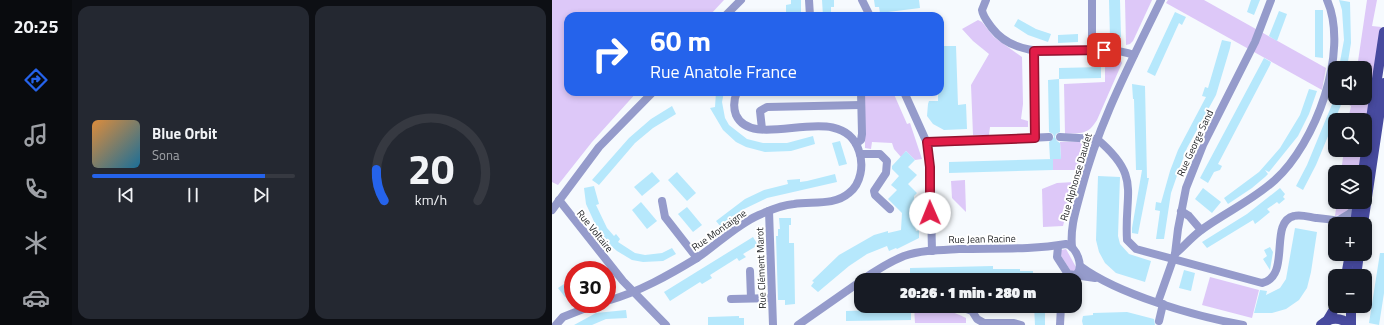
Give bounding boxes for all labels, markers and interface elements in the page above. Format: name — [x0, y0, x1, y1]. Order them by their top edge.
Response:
text: 20:25 — [14, 13, 58, 40]
text: 60 m — [650, 19, 711, 62]
icon: right — [584, 28, 636, 80]
pin — [1087, 33, 1121, 67]
icon: arrive — [1093, 39, 1115, 61]
text: Rue Anatole France — [650, 58, 797, 85]
map controls — [1328, 61, 1372, 313]
button: sound — [1328, 61, 1372, 105]
icon: directions — [22, 66, 50, 94]
street label: Rue George Sand — [1173, 107, 1217, 179]
button: search — [1328, 113, 1372, 157]
icon: music — [22, 121, 50, 149]
text: Blue Orbit — [152, 122, 217, 145]
street label: Rue Alphonse Daudet — [1056, 131, 1096, 223]
text: 20 — [407, 136, 454, 199]
text: Sona — [152, 145, 179, 165]
button: layers — [1328, 165, 1372, 209]
icon: phone — [22, 175, 50, 203]
icon: previous — [115, 184, 137, 206]
icon: pause — [182, 184, 204, 206]
icon: next — [250, 184, 272, 206]
text: km/h — [414, 188, 447, 210]
position arrow — [909, 192, 951, 234]
street label: Rue Voltaire — [573, 206, 617, 256]
street label: Rue Montaigne — [689, 206, 749, 254]
button: + — [1328, 217, 1372, 261]
street label: Rue Clément Marot — [752, 227, 770, 309]
icon: climate — [22, 229, 50, 257]
street label: Rue Jean Racine — [948, 231, 1016, 247]
speed limit sign: 30 — [564, 261, 616, 313]
button: − — [1328, 269, 1372, 313]
text: 20:26 · 1 min · 280 m — [900, 281, 1036, 304]
icon: car — [22, 284, 50, 312]

